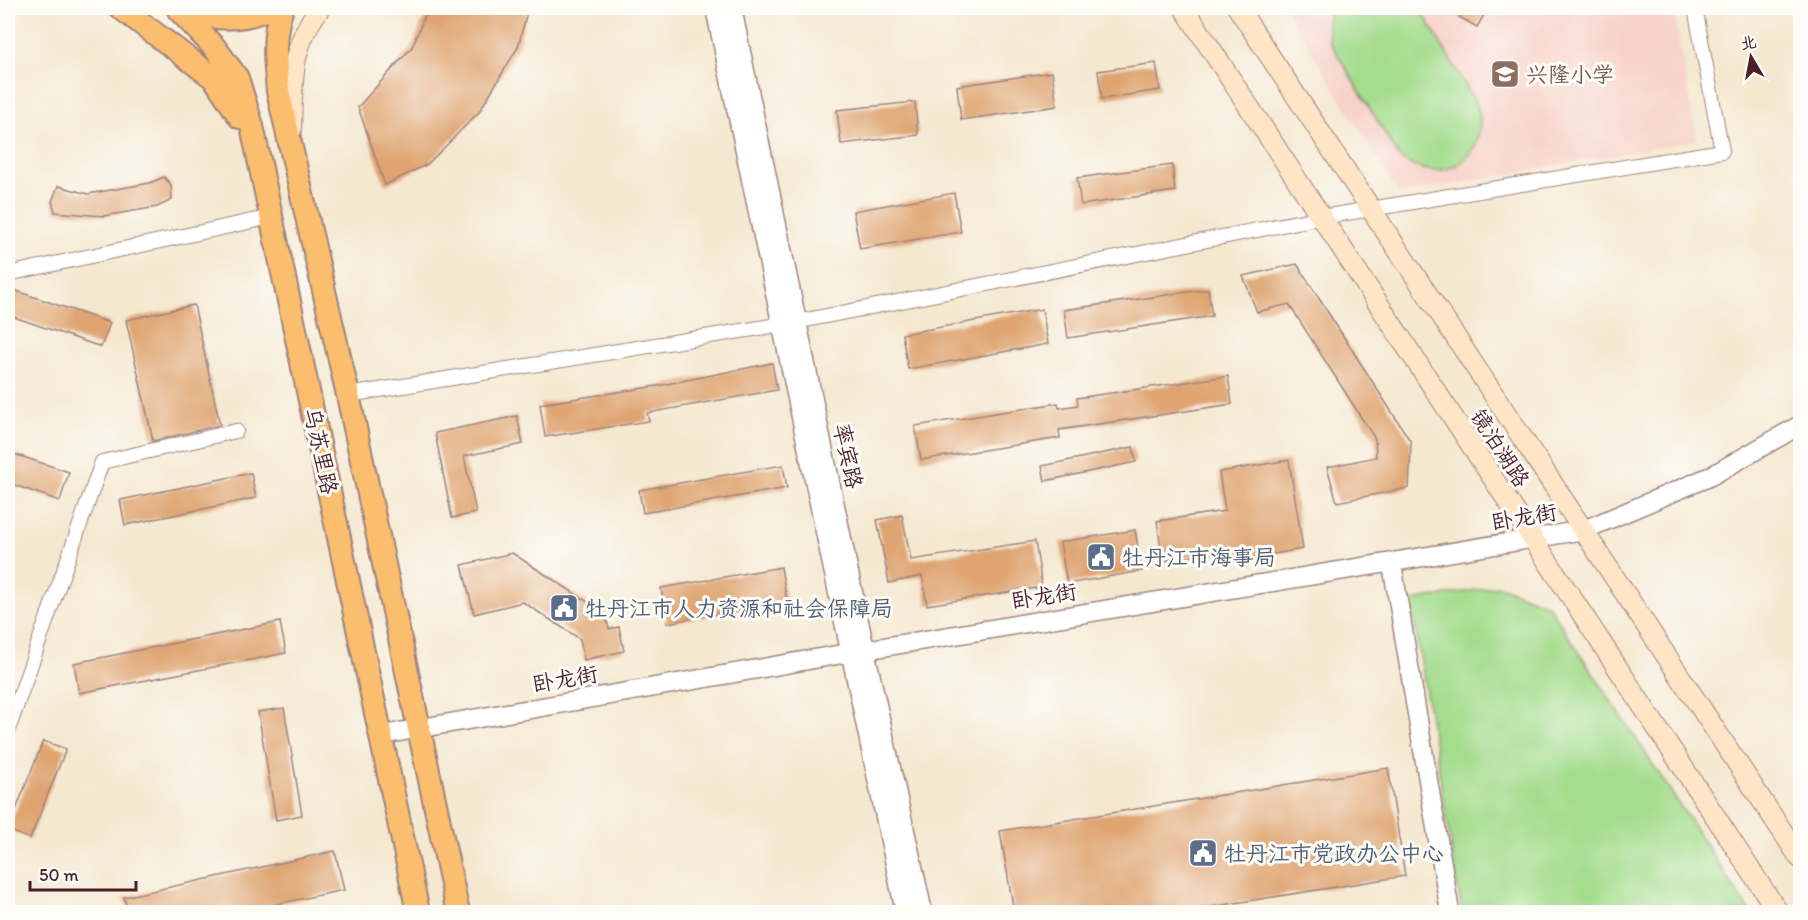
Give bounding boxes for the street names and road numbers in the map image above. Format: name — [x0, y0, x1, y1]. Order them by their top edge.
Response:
street label: 镜泊湖路 — [1465, 404, 1535, 492]
street label: 乌苏里路 — [299, 405, 343, 497]
street label: 率宾路 — [828, 421, 868, 491]
street label: 卧龙街 — [1489, 498, 1559, 536]
street label: 卧龙街 — [1009, 578, 1079, 614]
street label: 卧龙街 — [530, 660, 600, 698]

